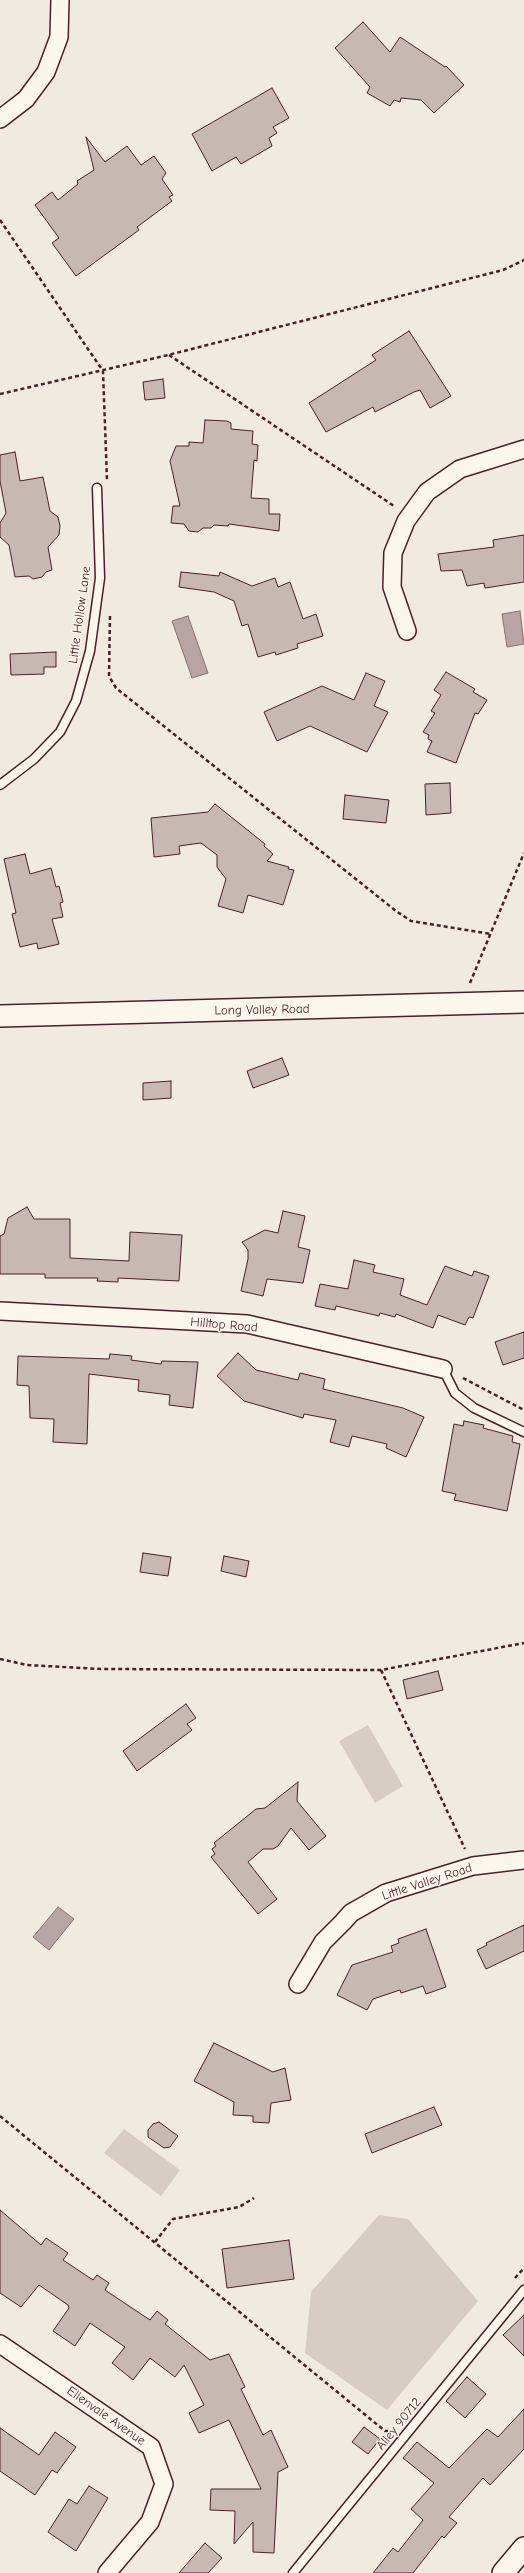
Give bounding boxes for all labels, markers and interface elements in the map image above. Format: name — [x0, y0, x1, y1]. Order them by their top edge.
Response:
street label: Little Hollow Lane — [65, 565, 95, 665]
street label: Long Valley Road — [214, 1001, 310, 1019]
street label: Hilltop Road — [190, 1314, 258, 1336]
street label: Little Valley Road — [380, 1860, 474, 1904]
street label: Ellenvale Avenue — [64, 2383, 148, 2449]
street label: Alley 90712 — [373, 2395, 425, 2453]

